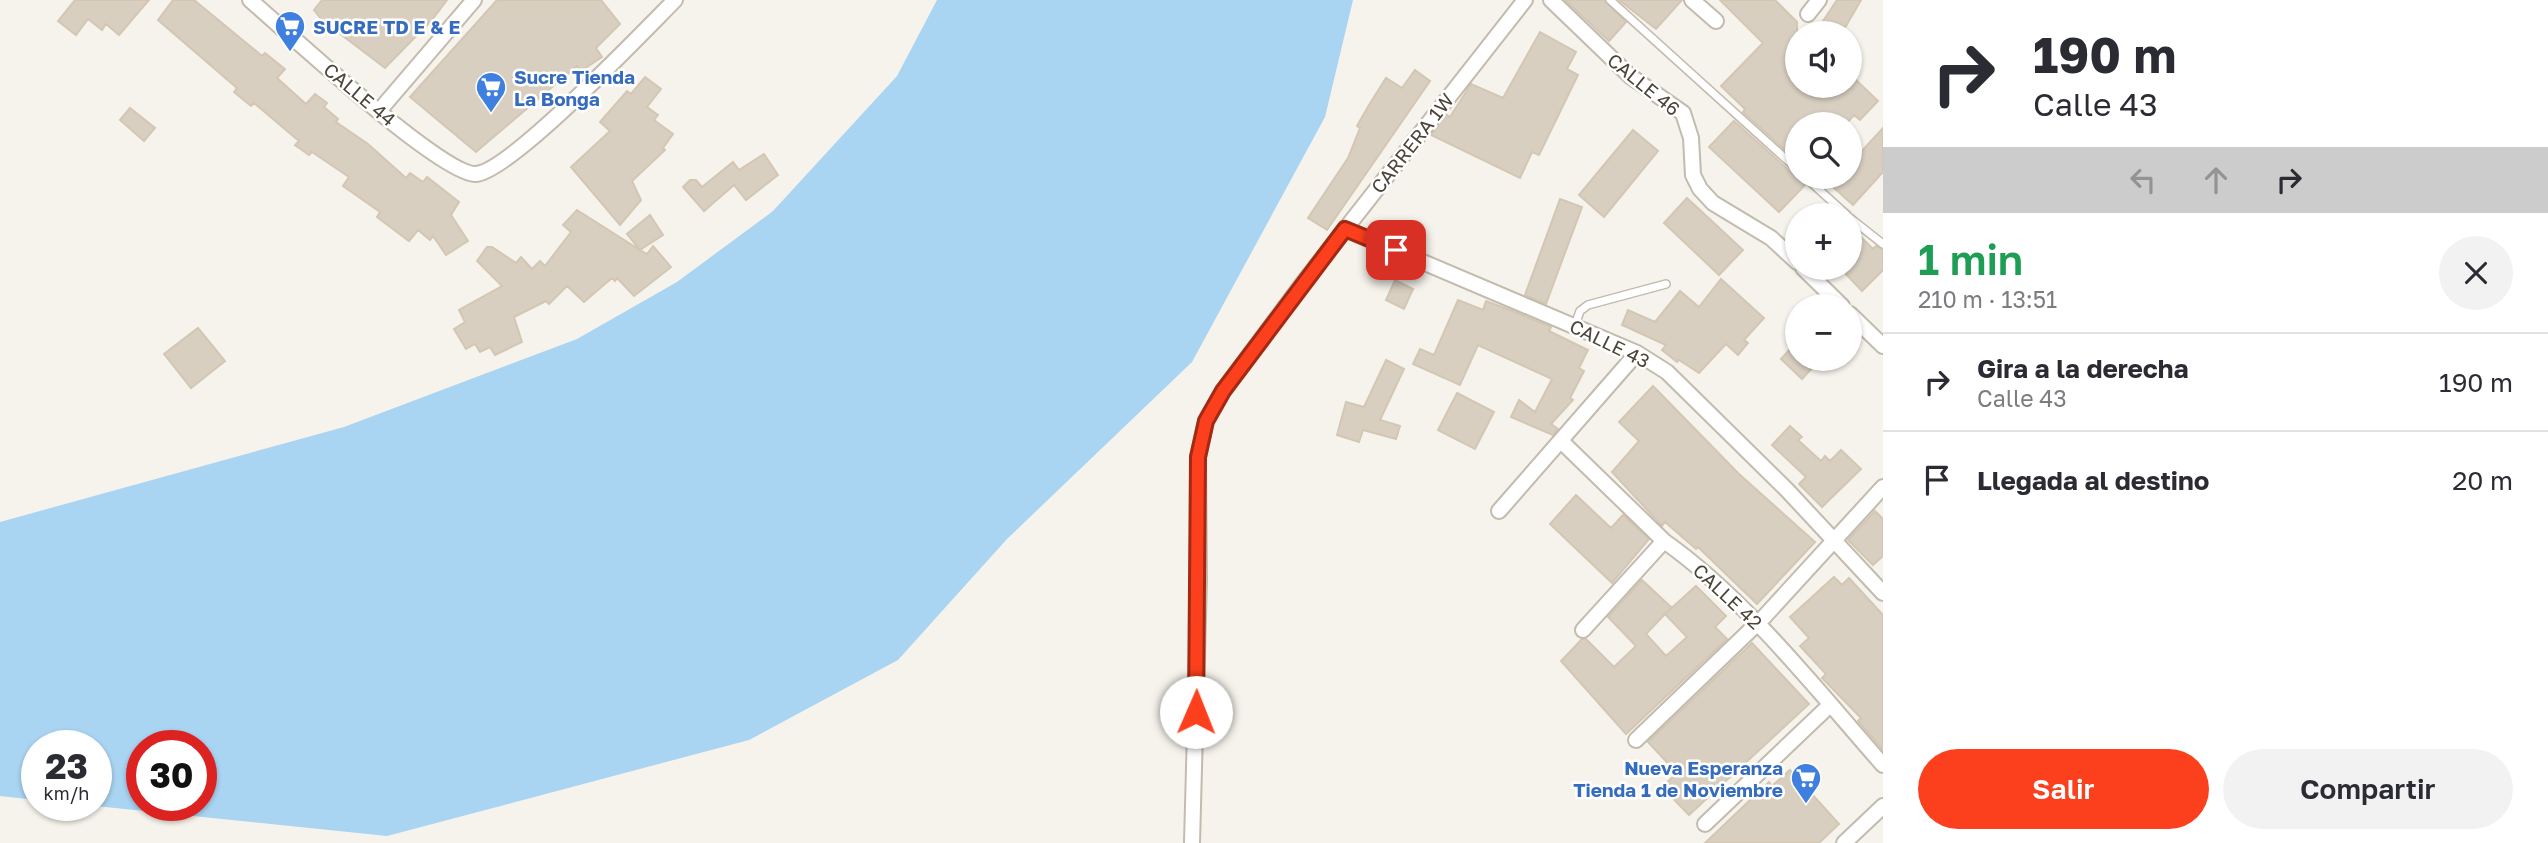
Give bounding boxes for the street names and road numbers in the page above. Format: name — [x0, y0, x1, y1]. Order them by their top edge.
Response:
street label: CALLE 46 — [1603, 48, 1685, 120]
street label: CALLE 44 — [319, 57, 401, 131]
street label: CARRERA 1W — [1366, 88, 1458, 198]
street label: CALLE 43 — [1566, 314, 1654, 372]
street label: CALLE 42 — [1689, 558, 1767, 634]

